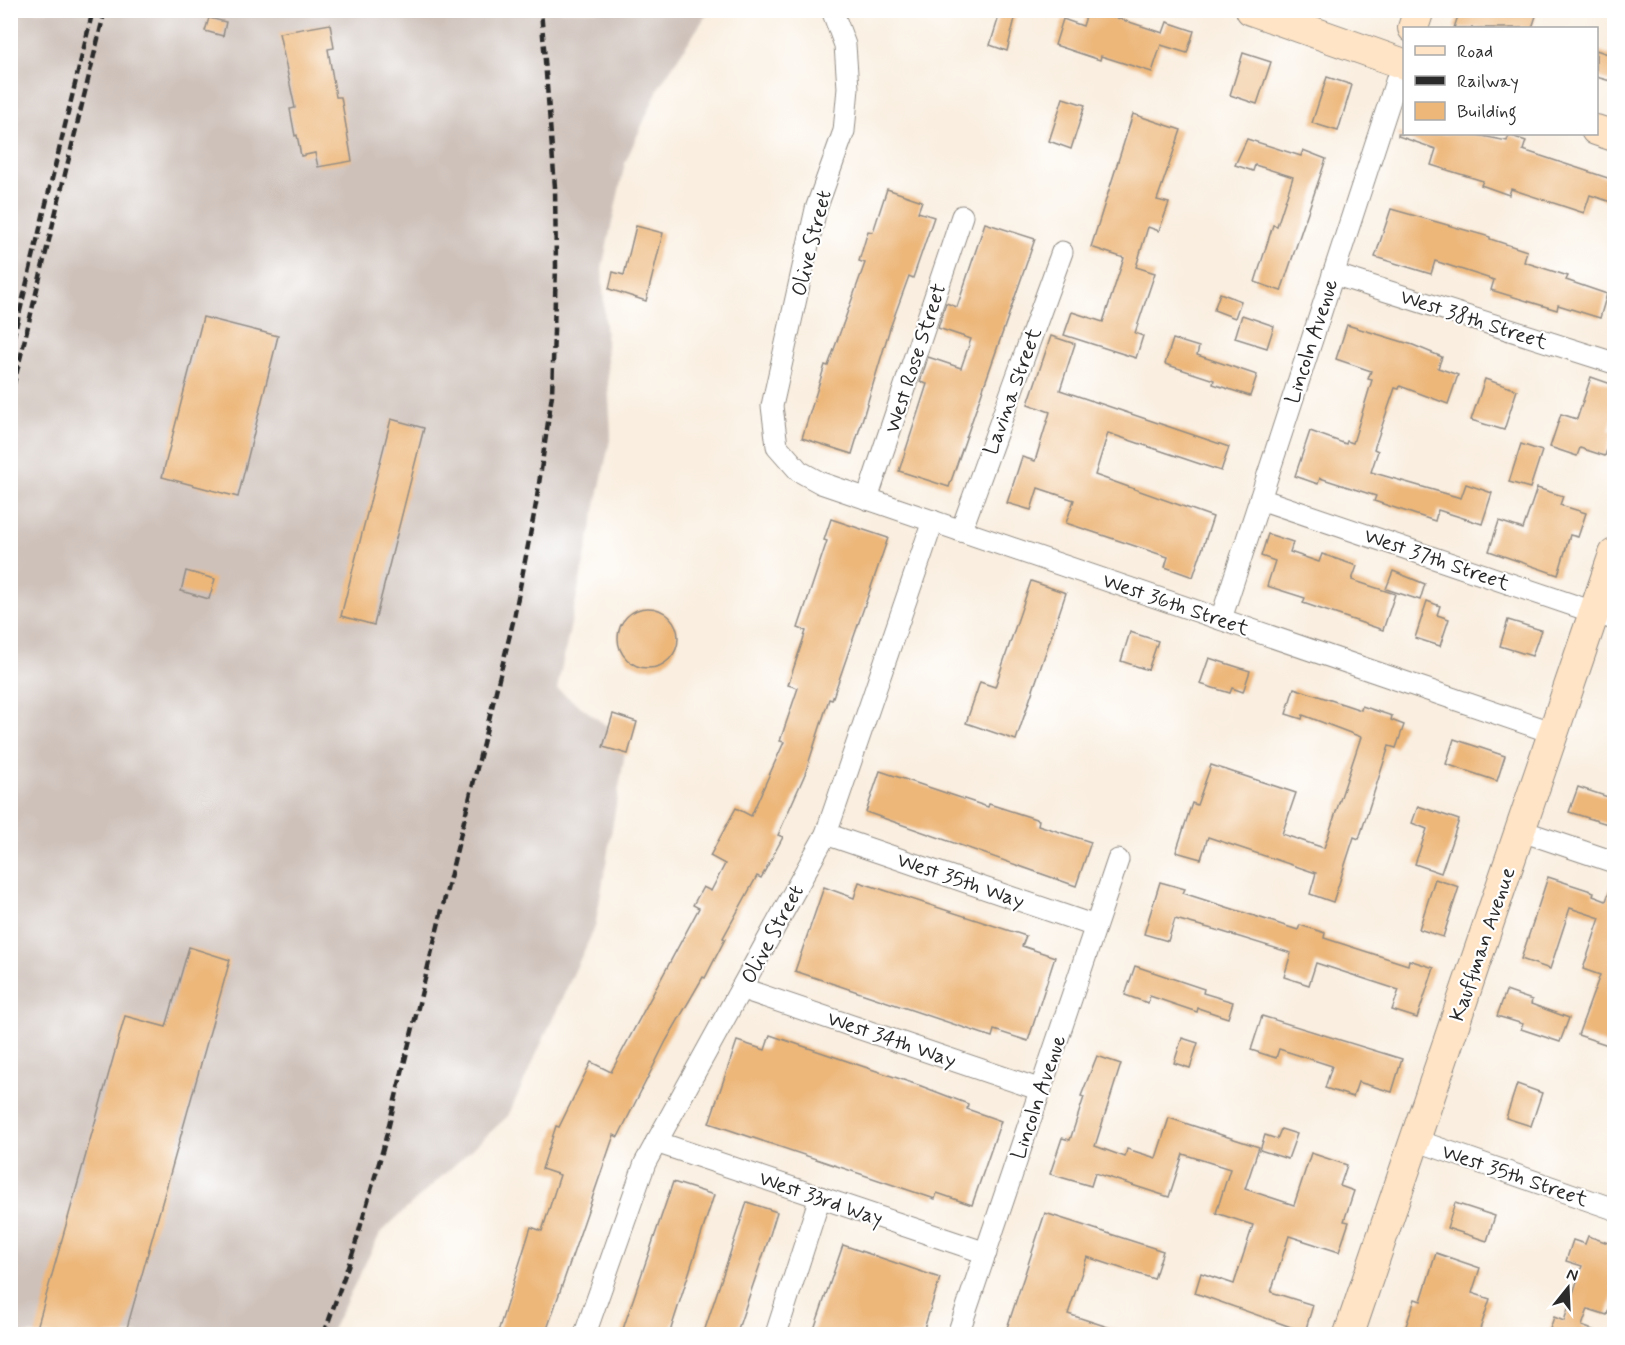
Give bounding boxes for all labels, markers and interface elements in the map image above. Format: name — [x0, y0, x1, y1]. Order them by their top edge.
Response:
legend — [1403, 27, 1598, 135]
text: Road — [1457, 40, 1493, 64]
text: Railway — [1457, 70, 1519, 94]
text: Building — [1457, 100, 1517, 126]
street label: Olive Street — [785, 187, 839, 299]
street label: Lincoln Avenue — [1279, 275, 1345, 407]
street label: West Rose Street — [879, 280, 953, 437]
street label: West 38th Street — [1397, 283, 1551, 357]
street label: Lavina Street — [977, 323, 1049, 459]
street label: West 37th Street — [1360, 522, 1514, 598]
street label: West 36th Street — [1099, 567, 1253, 643]
street label: West 35th Way — [893, 846, 1028, 916]
street label: Kauffman Avenue — [1443, 863, 1522, 1025]
street label: Olive Street — [735, 880, 811, 989]
street label: West 34th Way — [823, 1005, 960, 1075]
street label: Lincoln Avenue — [1005, 1031, 1073, 1163]
street label: West 35th Street — [1438, 1138, 1592, 1214]
street label: West 33rd Way — [755, 1165, 886, 1233]
north arrow — [1538, 1258, 1598, 1318]
text: N — [1564, 1264, 1580, 1287]

